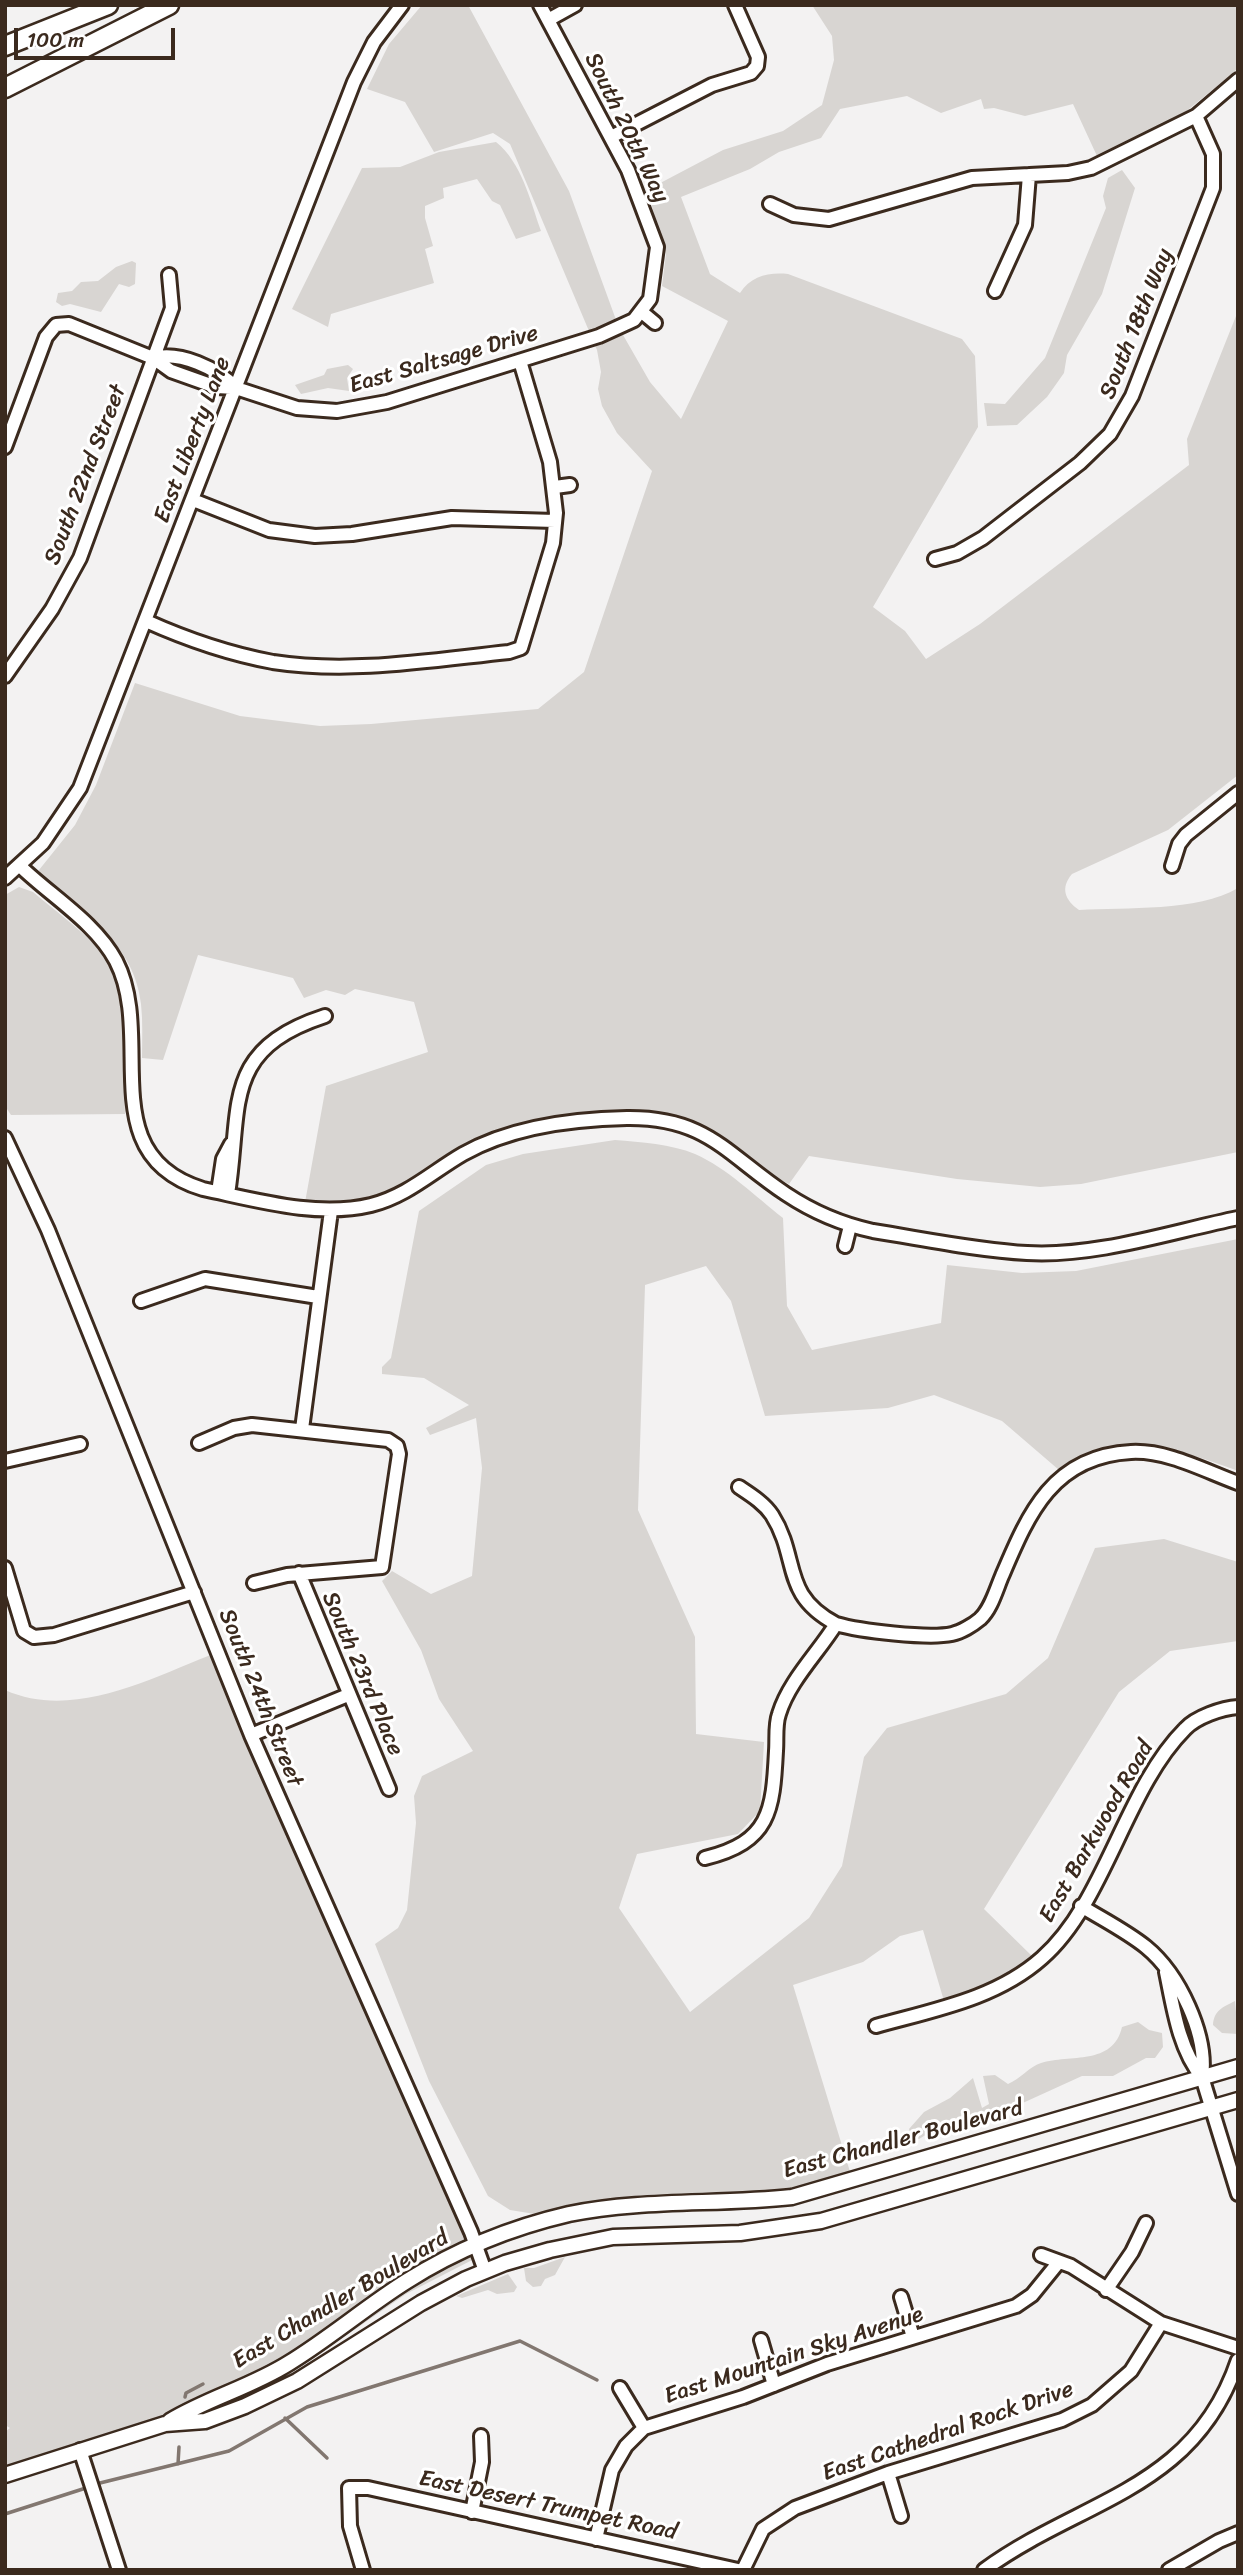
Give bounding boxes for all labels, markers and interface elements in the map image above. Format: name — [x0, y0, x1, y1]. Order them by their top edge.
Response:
scale bar — [18, 14, 178, 58]
text: 100 m — [27, 21, 84, 59]
street label: South 20th Way — [578, 48, 674, 208]
street label: South 18th Way — [1094, 245, 1180, 403]
street label: East Saltsage Drive — [346, 320, 542, 400]
street label: East Liberty Lane — [149, 353, 237, 527]
street label: South 22nd Street — [39, 381, 133, 569]
street label: South 23rd Place — [315, 1588, 409, 1760]
street label: South 24th Street — [212, 1605, 308, 1791]
street label: East Barkwood Road — [1034, 1736, 1160, 1928]
street label: East Chandler Boulevard — [780, 2095, 1026, 2185]
street label: East Chandler Boulevard — [228, 2225, 454, 2375]
street label: East Mountain Sky Avenue — [661, 2301, 927, 2411]
street label: East Cathedral Rock Drive — [819, 2376, 1077, 2488]
street label: East Desert Trumpet Road — [416, 2465, 680, 2547]

